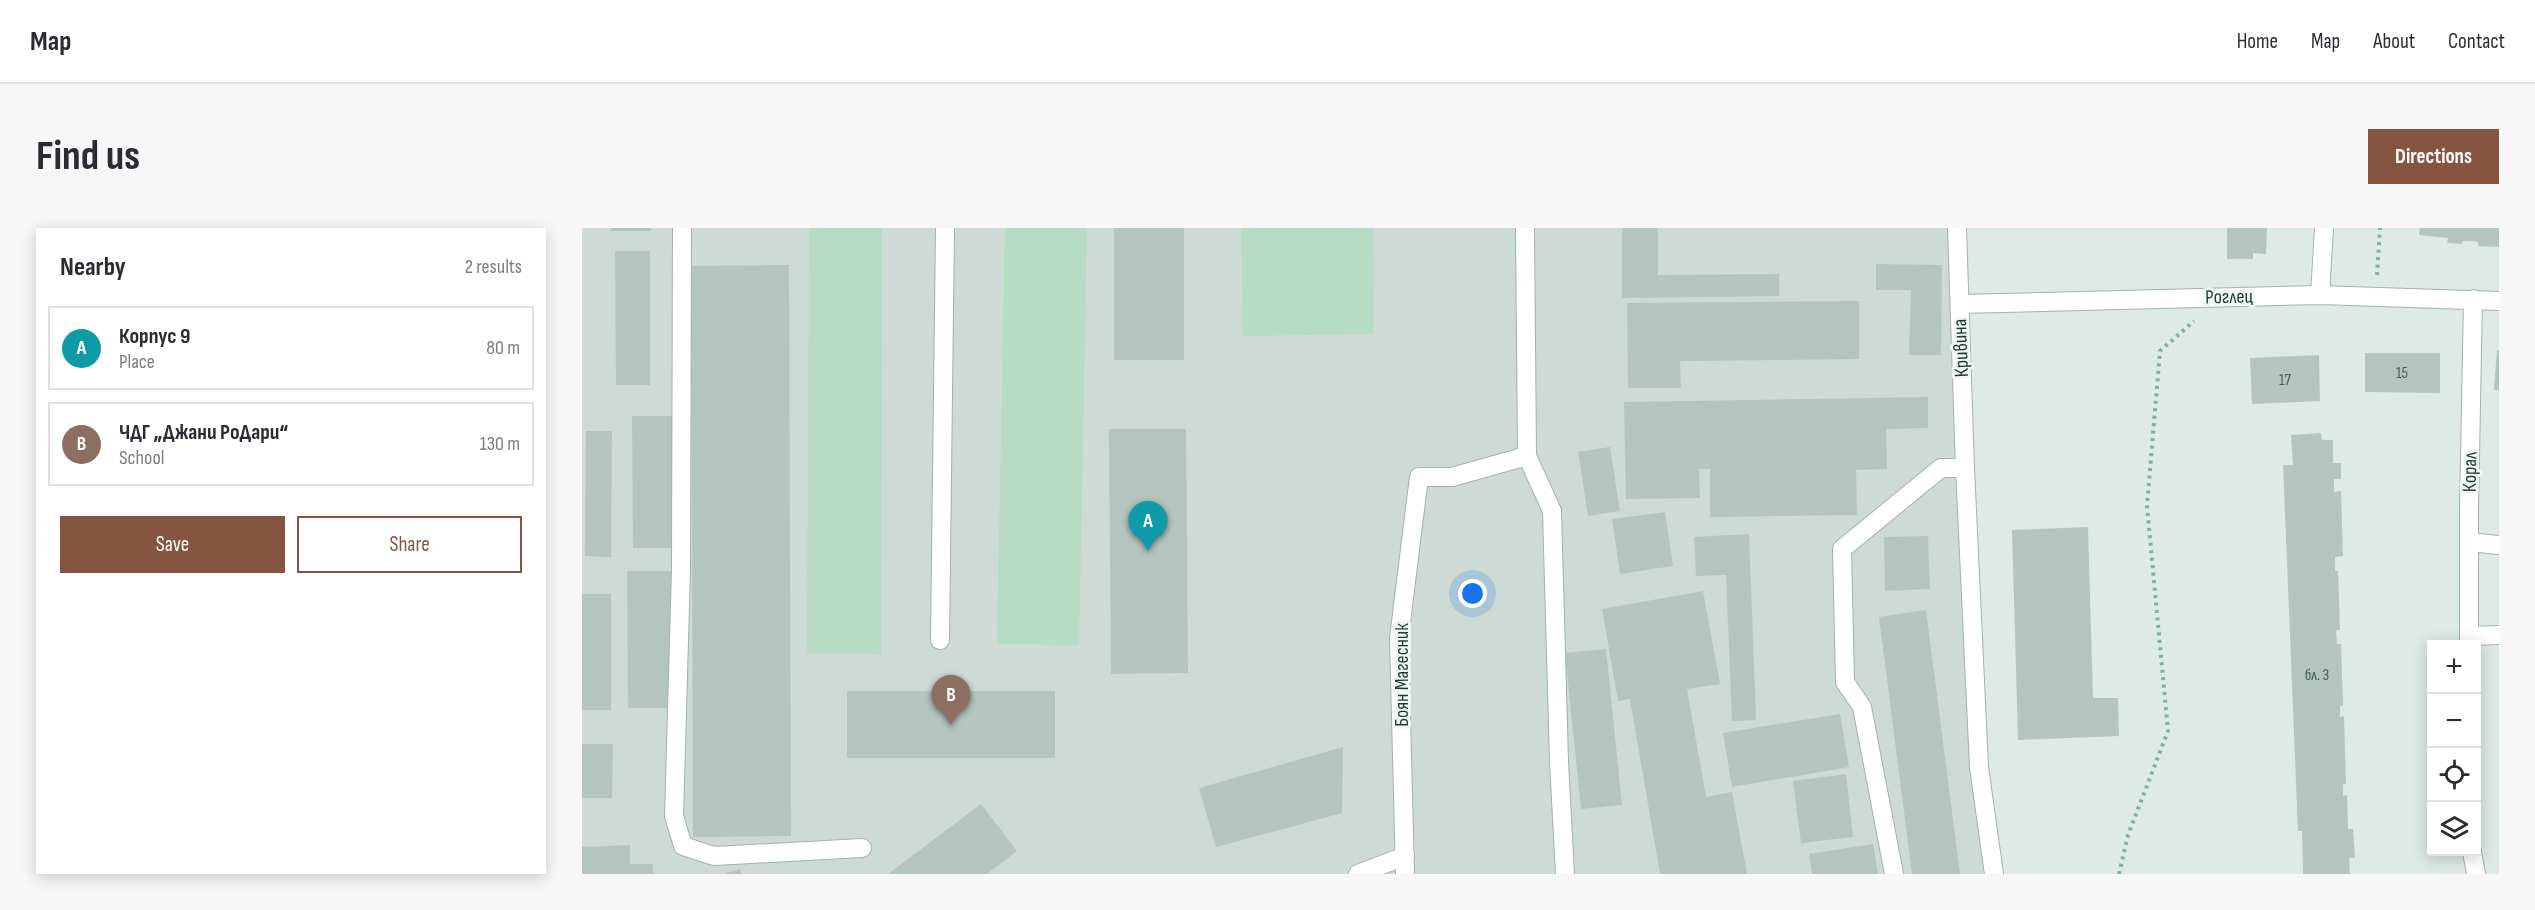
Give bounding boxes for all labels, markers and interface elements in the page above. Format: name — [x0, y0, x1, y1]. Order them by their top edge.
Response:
text: Map — [30, 25, 71, 58]
text: Home — [2237, 29, 2278, 54]
text: Map — [2311, 29, 2340, 54]
text: About — [2373, 29, 2415, 54]
text: Contact — [2448, 29, 2505, 54]
button: Directions — [2368, 129, 2499, 184]
text: Find us — [36, 131, 140, 182]
text: Nearby — [60, 252, 126, 283]
text: 2 results — [465, 255, 522, 279]
street label: Роглец — [2205, 285, 2254, 309]
street label: Кривина — [1948, 318, 1974, 378]
text: Корпус 9 — [119, 323, 190, 350]
text: A — [77, 336, 86, 360]
text: 80 m — [486, 336, 520, 360]
text: Place — [119, 350, 155, 374]
house number: 15 — [2396, 364, 2408, 383]
house number: 17 — [2279, 371, 2292, 390]
text: ЧДГ „Джани РоДари“ — [119, 419, 288, 446]
text: B — [77, 432, 86, 456]
text: 130 m — [480, 432, 520, 456]
text: School — [119, 446, 164, 470]
street label: Корал — [2458, 452, 2482, 492]
pin: A — [1128, 502, 1168, 551]
button: Save — [60, 516, 285, 573]
button: Share — [297, 516, 522, 573]
your location — [1458, 579, 1487, 608]
street label: Боян Магесник — [1390, 623, 1414, 727]
map controls — [2427, 640, 2481, 856]
button: + — [2427, 640, 2481, 694]
house number: бл. 3 — [2305, 666, 2329, 685]
pin: B — [932, 676, 970, 725]
button: − — [2427, 694, 2481, 748]
button: locate — [2427, 748, 2481, 802]
button: layers — [2427, 802, 2481, 856]

